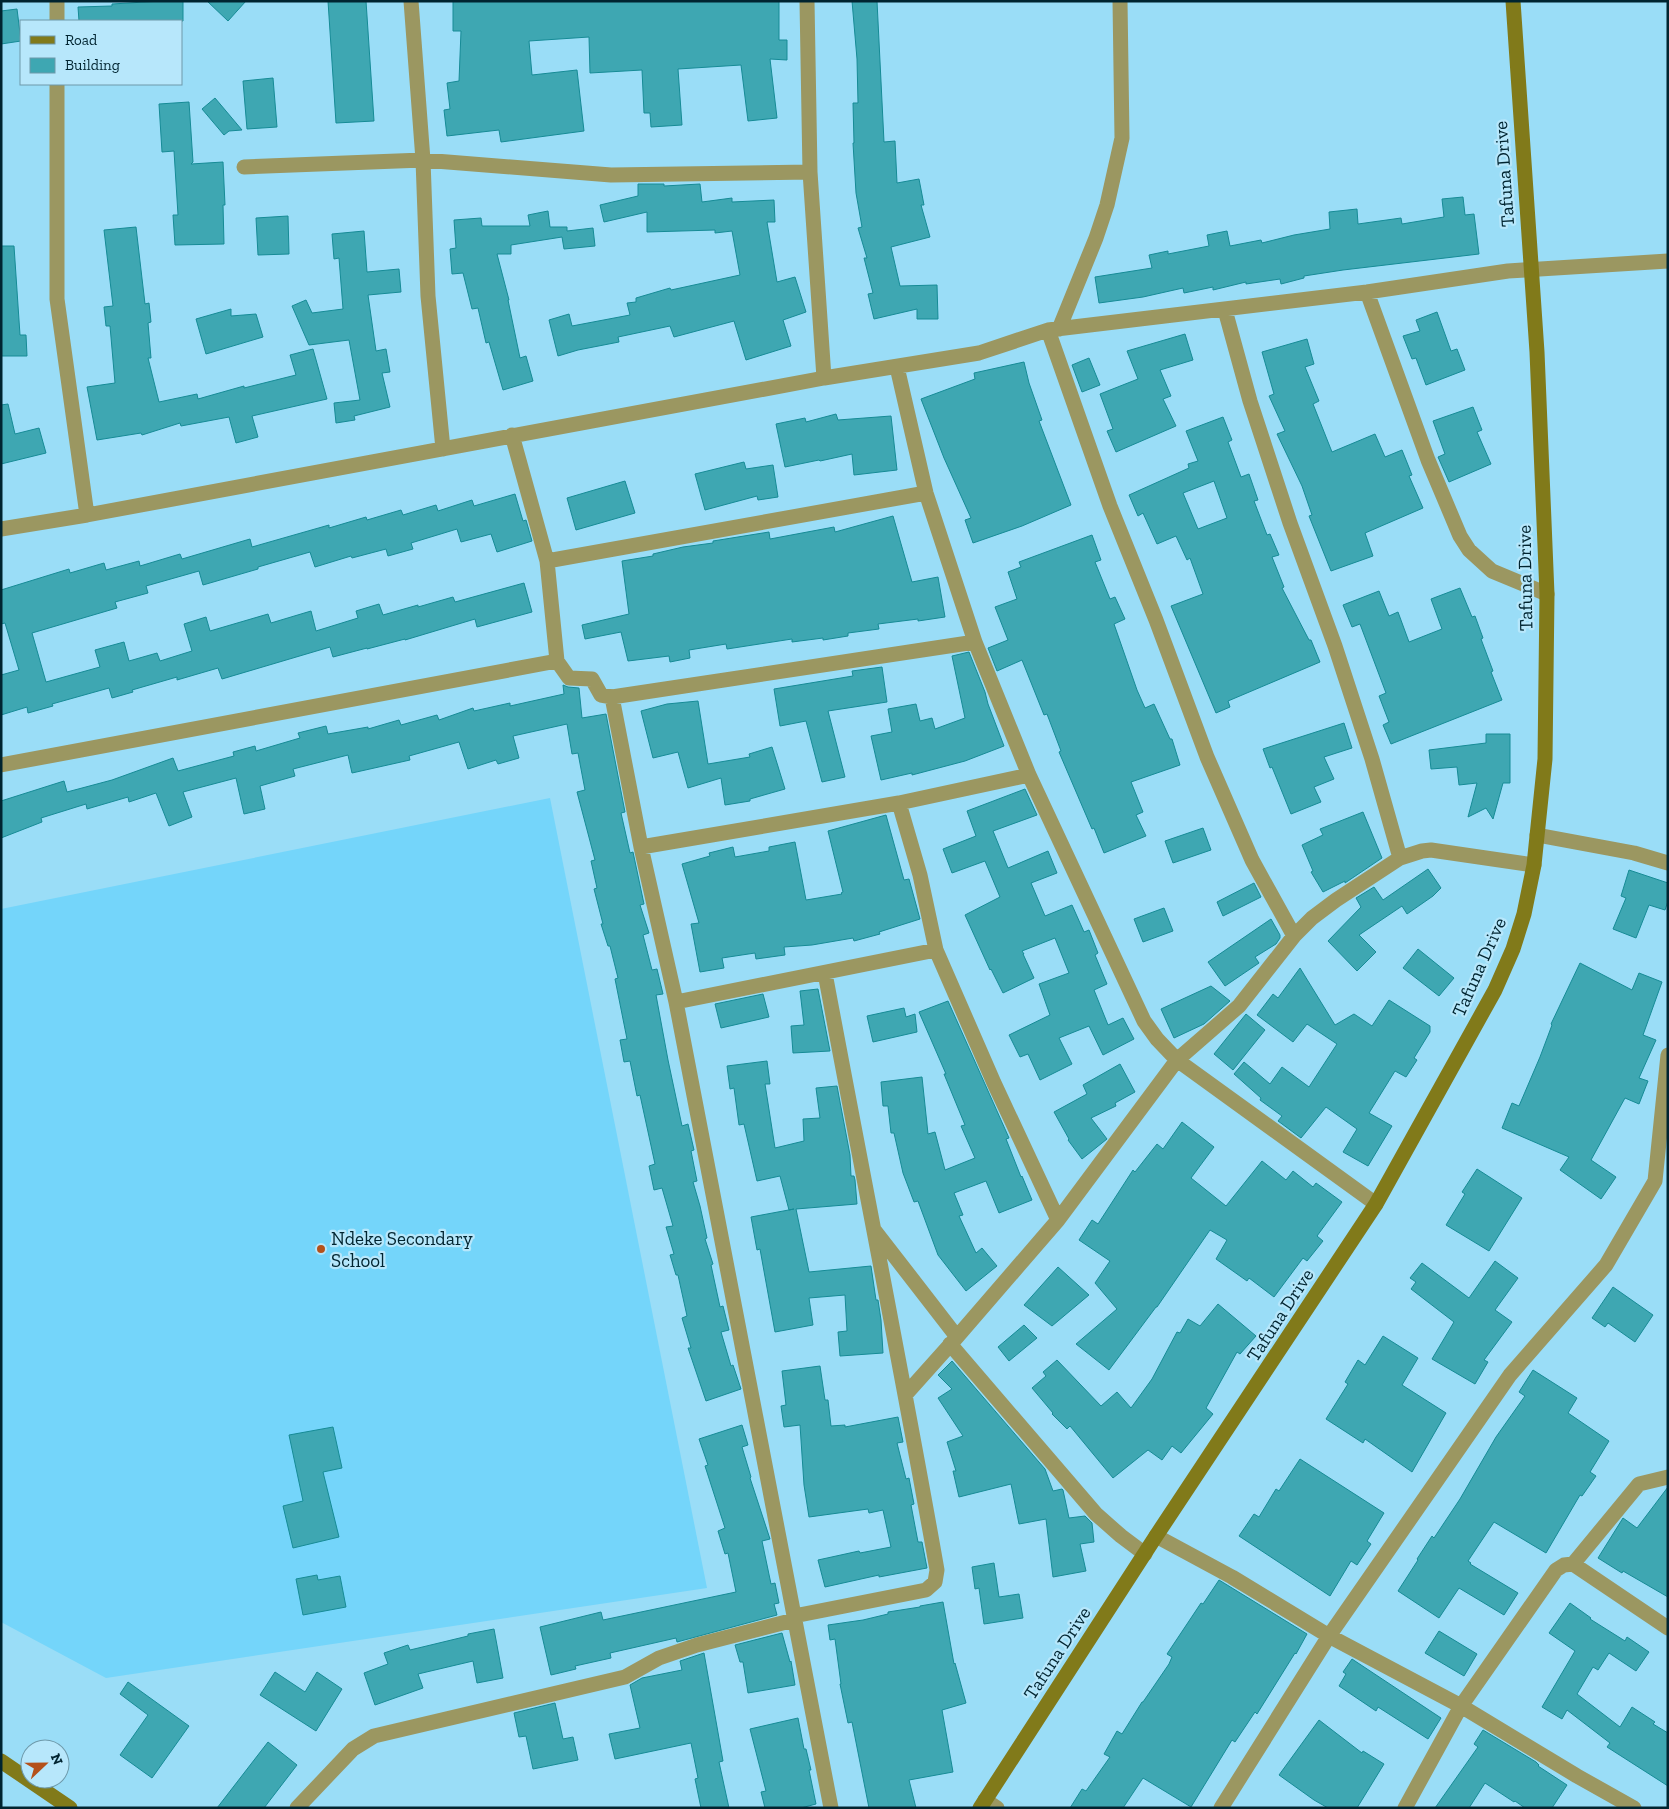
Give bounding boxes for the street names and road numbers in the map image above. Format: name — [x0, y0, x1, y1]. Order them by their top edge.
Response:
street label: Tafuna Drive — [1489, 120, 1519, 228]
street label: Tafuna Drive — [1513, 525, 1537, 631]
street label: Tafuna Drive — [1447, 914, 1511, 1020]
street label: Tafuna Drive — [1241, 1264, 1319, 1366]
street label: Tafuna Drive — [1018, 1602, 1096, 1704]

